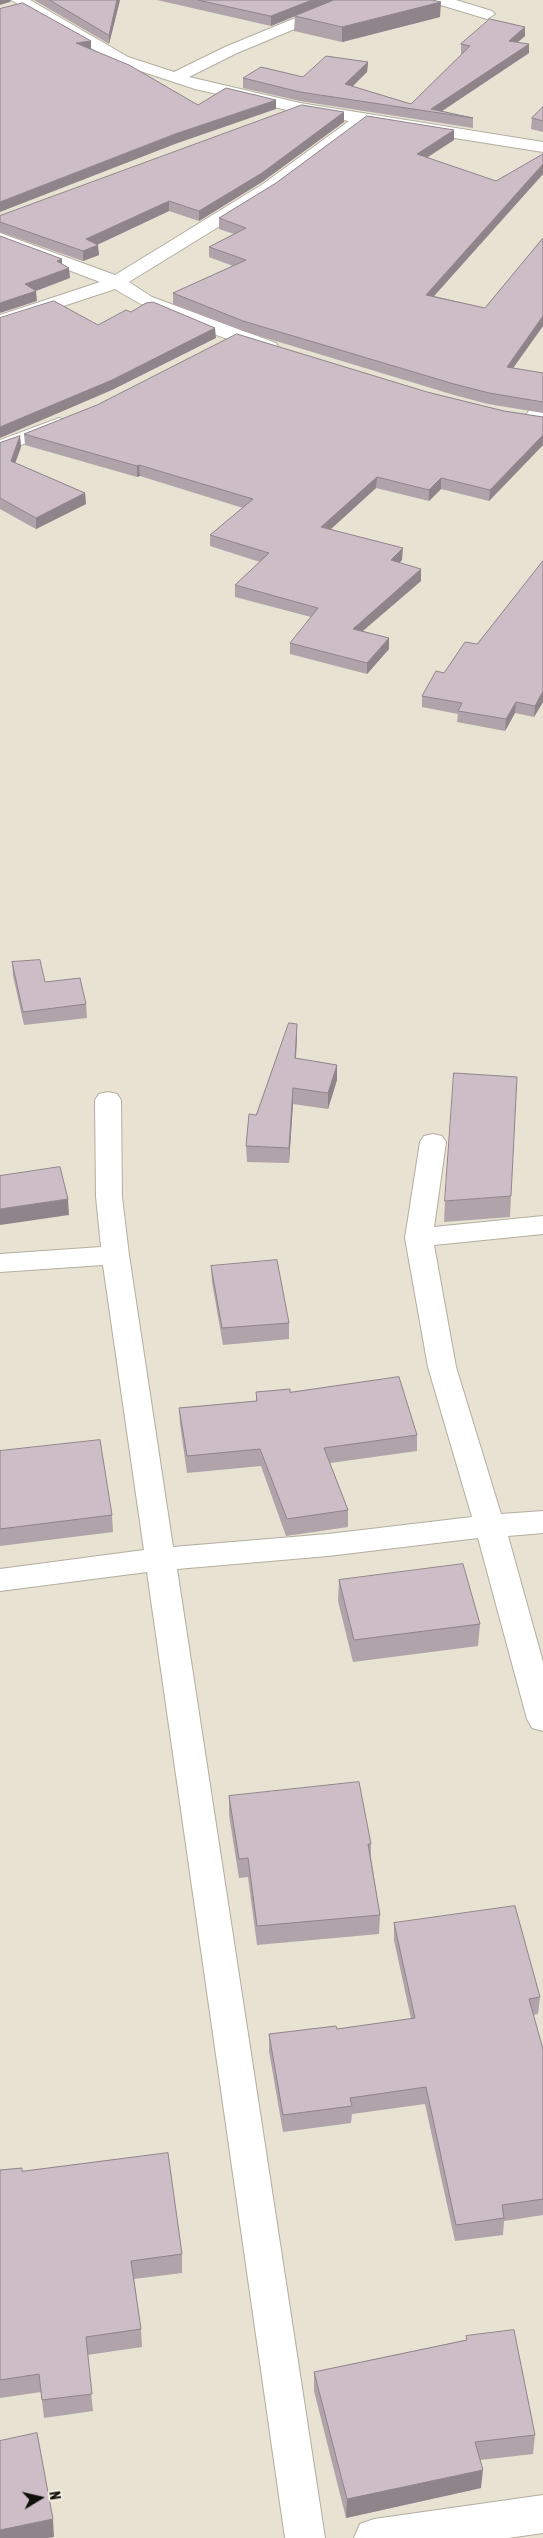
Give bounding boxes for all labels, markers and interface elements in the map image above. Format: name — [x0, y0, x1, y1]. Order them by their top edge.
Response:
north arrow — [15, 2473, 65, 2523]
text: N — [46, 2490, 63, 2501]

